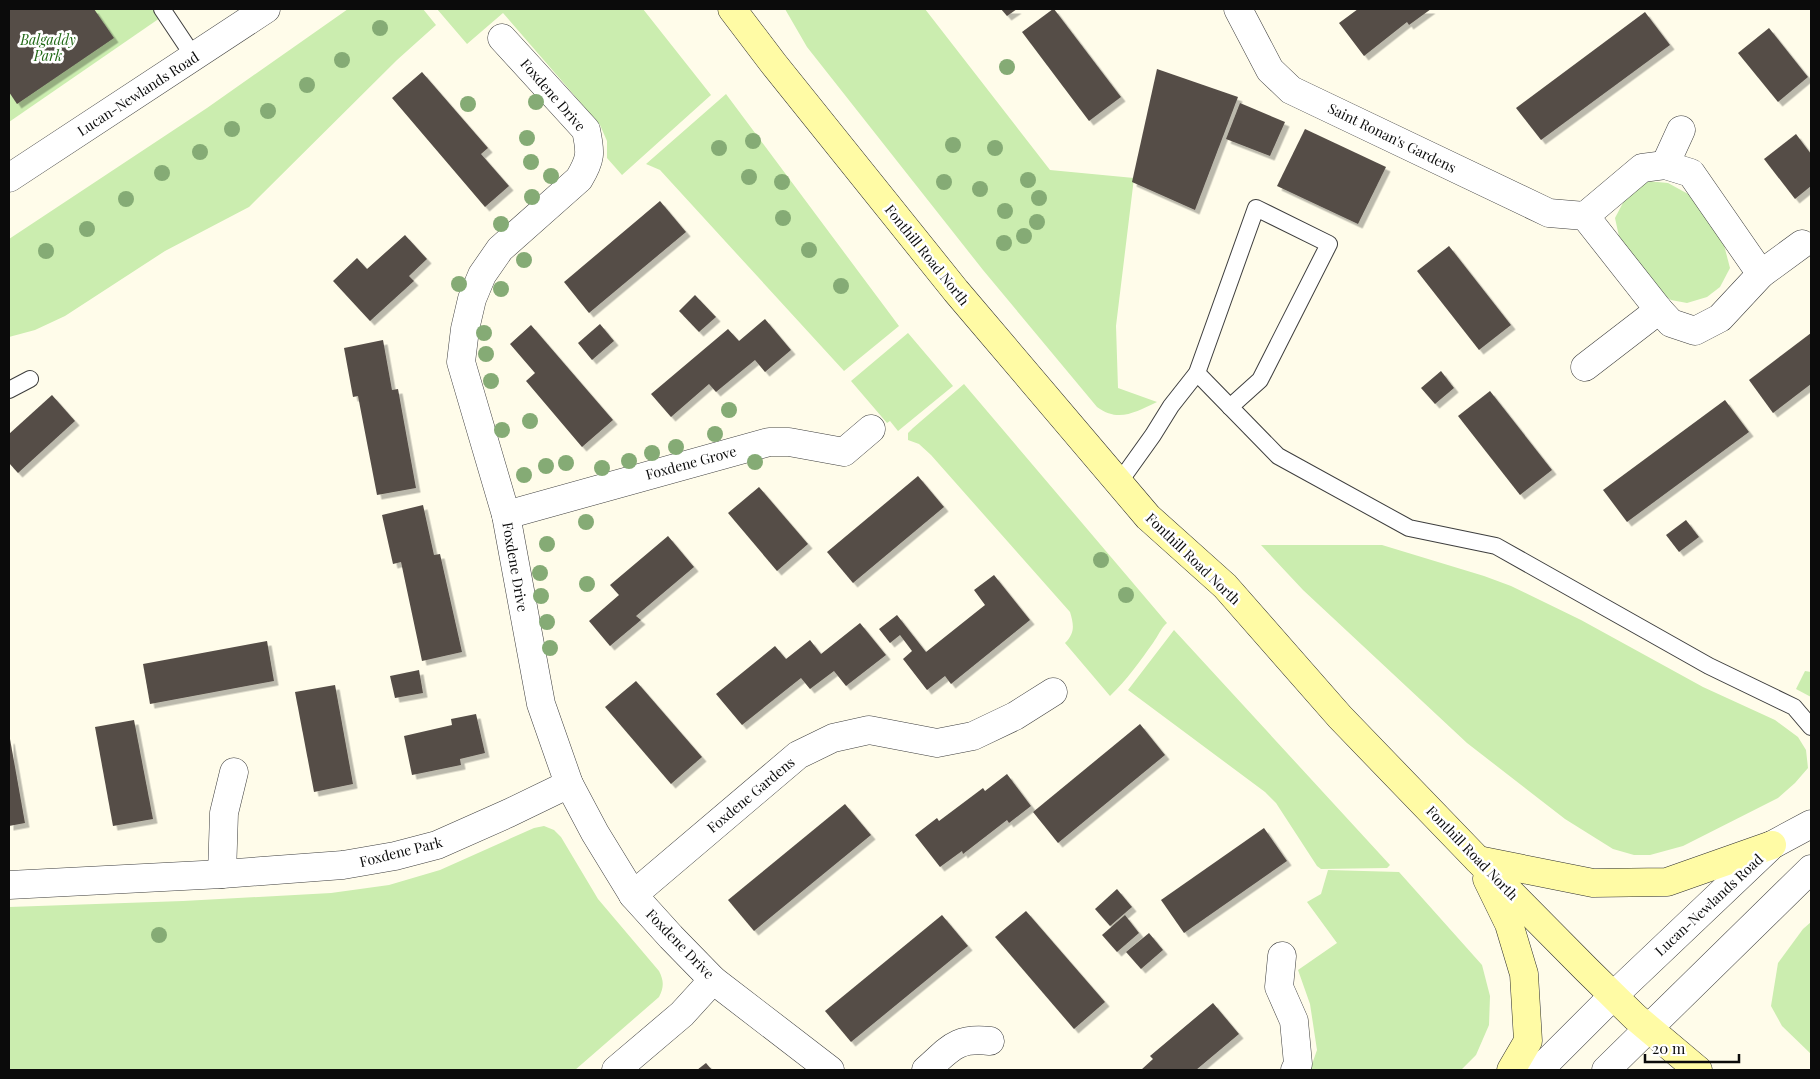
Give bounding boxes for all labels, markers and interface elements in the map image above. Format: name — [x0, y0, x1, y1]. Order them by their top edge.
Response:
park label: Balgaddy Park — [19, 30, 76, 65]
street label: Lucan-Newlands Road — [73, 47, 202, 140]
street label: Foxdene Drive — [517, 54, 590, 135]
street label: Saint Ronan's Gardens — [1325, 98, 1459, 177]
street label: Fonthill Road North — [881, 200, 974, 310]
street label: Foxdene Grove — [643, 441, 738, 484]
street label: Fonthill Road North — [1142, 509, 1245, 609]
street label: Foxdene Drive — [498, 521, 533, 613]
street label: Foxdene Gardens — [703, 752, 798, 837]
street label: Fonthill Road North — [1422, 801, 1523, 905]
street label: Foxdene Park — [357, 832, 445, 871]
street label: Lucan-Newlands Road — [1650, 849, 1767, 960]
street label: Foxdene Drive — [642, 905, 719, 983]
scale bar — [1645, 1032, 1739, 1064]
text: 20 m — [1652, 1038, 1686, 1058]

